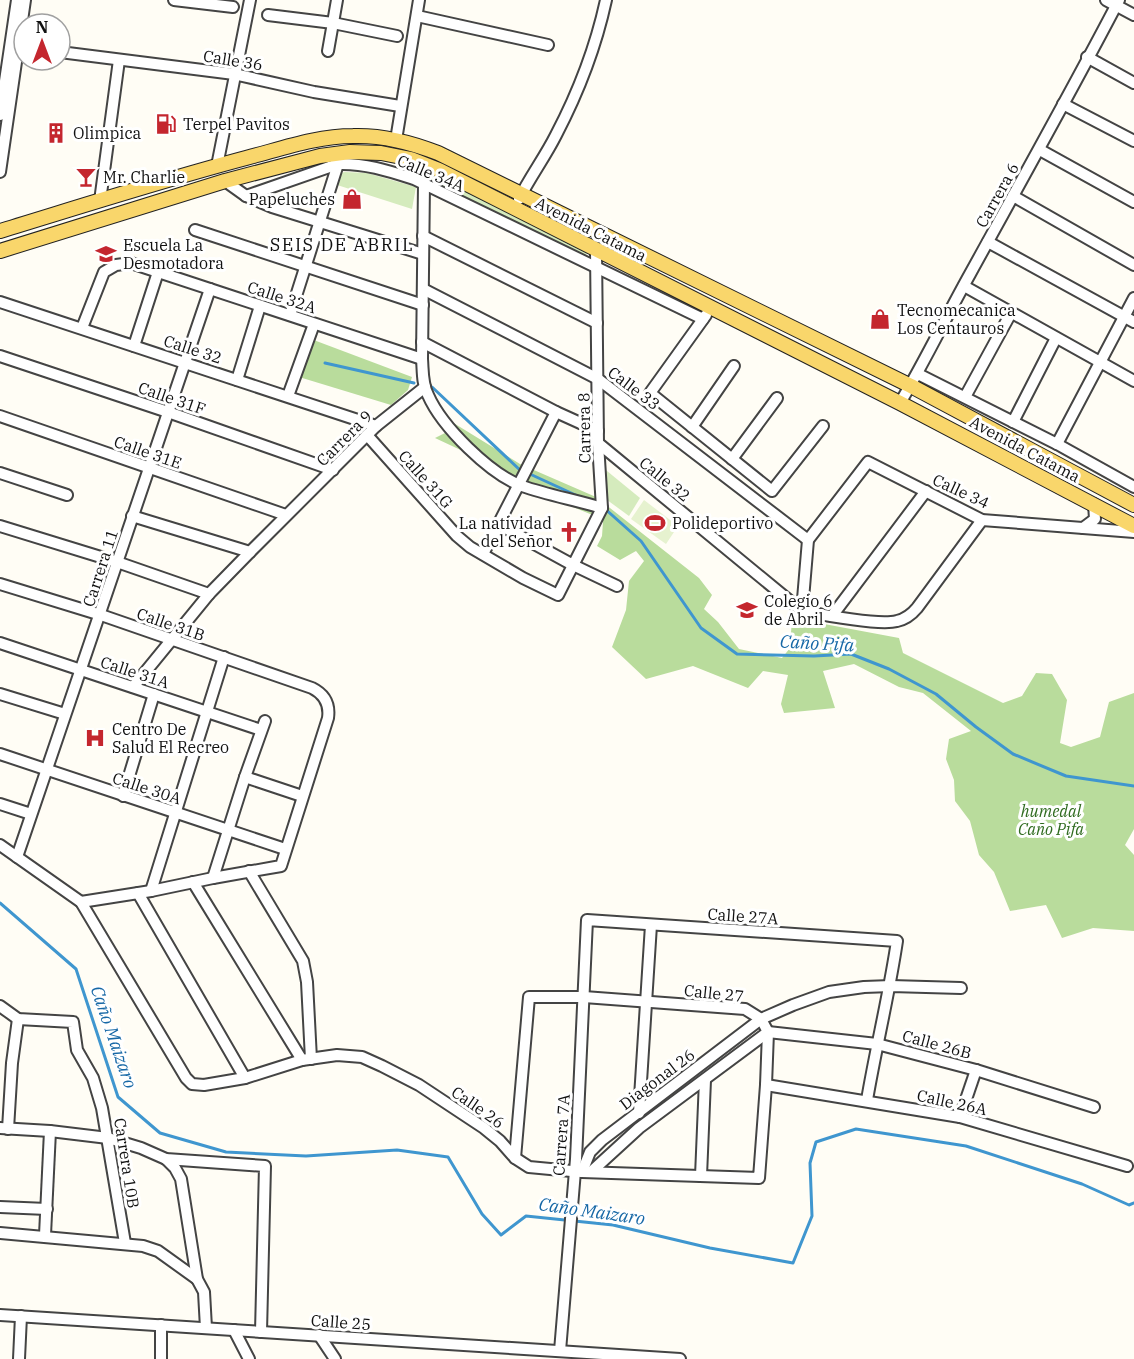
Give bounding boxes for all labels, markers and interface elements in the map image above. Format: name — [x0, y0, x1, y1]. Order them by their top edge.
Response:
north arrow — [12, 12, 72, 72]
text: N — [36, 17, 48, 37]
street label: Calle 36 — [202, 45, 264, 75]
fuel station icon: Terpel Pavitos — [154, 112, 178, 136]
place label: Terpel Pavitos — [183, 114, 290, 134]
building icon: Olimpica — [44, 121, 68, 145]
place label: Olimpica — [73, 123, 142, 143]
street label: Calle 34A — [394, 150, 468, 196]
street label: Carrera 6 — [971, 159, 1023, 231]
bar icon: Mr. Charlie — [74, 165, 98, 189]
place label: Mr. Charlie — [103, 167, 185, 187]
shop icon: Papeluches — [340, 187, 364, 211]
place label: Papeluches — [249, 189, 335, 209]
street label: Avenida Catama — [532, 192, 650, 266]
district label: SEIS DE ABRIL — [270, 233, 414, 256]
place label: Escuela La Desmotadora — [123, 235, 224, 273]
school or university icon: Escuela La Desmotadora — [94, 242, 118, 266]
street label: Calle 32A — [245, 277, 319, 317]
place label: Tecnomecanica Los Centauros — [897, 300, 1016, 338]
shop icon: Tecnomecanica Los Centauros — [868, 307, 892, 331]
street label: Calle 32 — [161, 330, 225, 368]
street label: Calle 33 — [604, 362, 664, 414]
street label: Calle 31F — [136, 377, 208, 419]
street label: Carrera 8 — [573, 392, 595, 464]
street label: Carrera 9 — [312, 406, 376, 470]
street label: Avenida Catama — [966, 411, 1084, 487]
street label: Calle 31E — [112, 431, 184, 473]
street label: Calle 31G — [395, 446, 457, 512]
street label: Calle 32 — [635, 452, 695, 506]
street label: Calle 34 — [930, 469, 992, 513]
sports icon: Polideportivo — [643, 511, 667, 535]
place label: La natividad del Señor — [459, 513, 552, 551]
place label: Polideportivo — [672, 513, 773, 533]
church icon: La natividad del Señor — [557, 520, 581, 544]
street label: Carrera 11 — [78, 527, 122, 609]
place label: Colegio 6 de Abril — [764, 591, 833, 629]
school or university icon: Colegio 6 de Abril — [735, 598, 759, 622]
street label: Calle 31B — [134, 603, 208, 645]
water label: Caño Pifa — [779, 630, 855, 656]
street label: Calle 31A — [98, 652, 172, 692]
place label: Centro De Salud El Recreo — [112, 719, 229, 757]
hospital icon: Centro De Salud El Recreo — [83, 726, 107, 750]
street label: Calle 30A — [110, 768, 184, 808]
park label: humedal Caño Pifa — [1018, 801, 1084, 839]
street label: Calle 27A — [707, 904, 779, 928]
street label: Calle 27 — [683, 980, 745, 1006]
water label: Caño Maizaro — [86, 983, 142, 1091]
street label: Calle 26B — [900, 1025, 974, 1063]
street label: Diagonal 26 — [615, 1044, 699, 1114]
street label: Calle 26 — [448, 1082, 508, 1132]
street label: Calle 26A — [915, 1085, 989, 1119]
street label: Carrera 7A — [548, 1093, 574, 1177]
street label: Carrera 10B — [110, 1116, 144, 1210]
water label: Caño Maizaro — [537, 1192, 647, 1230]
street label: Calle 25 — [310, 1310, 372, 1334]

